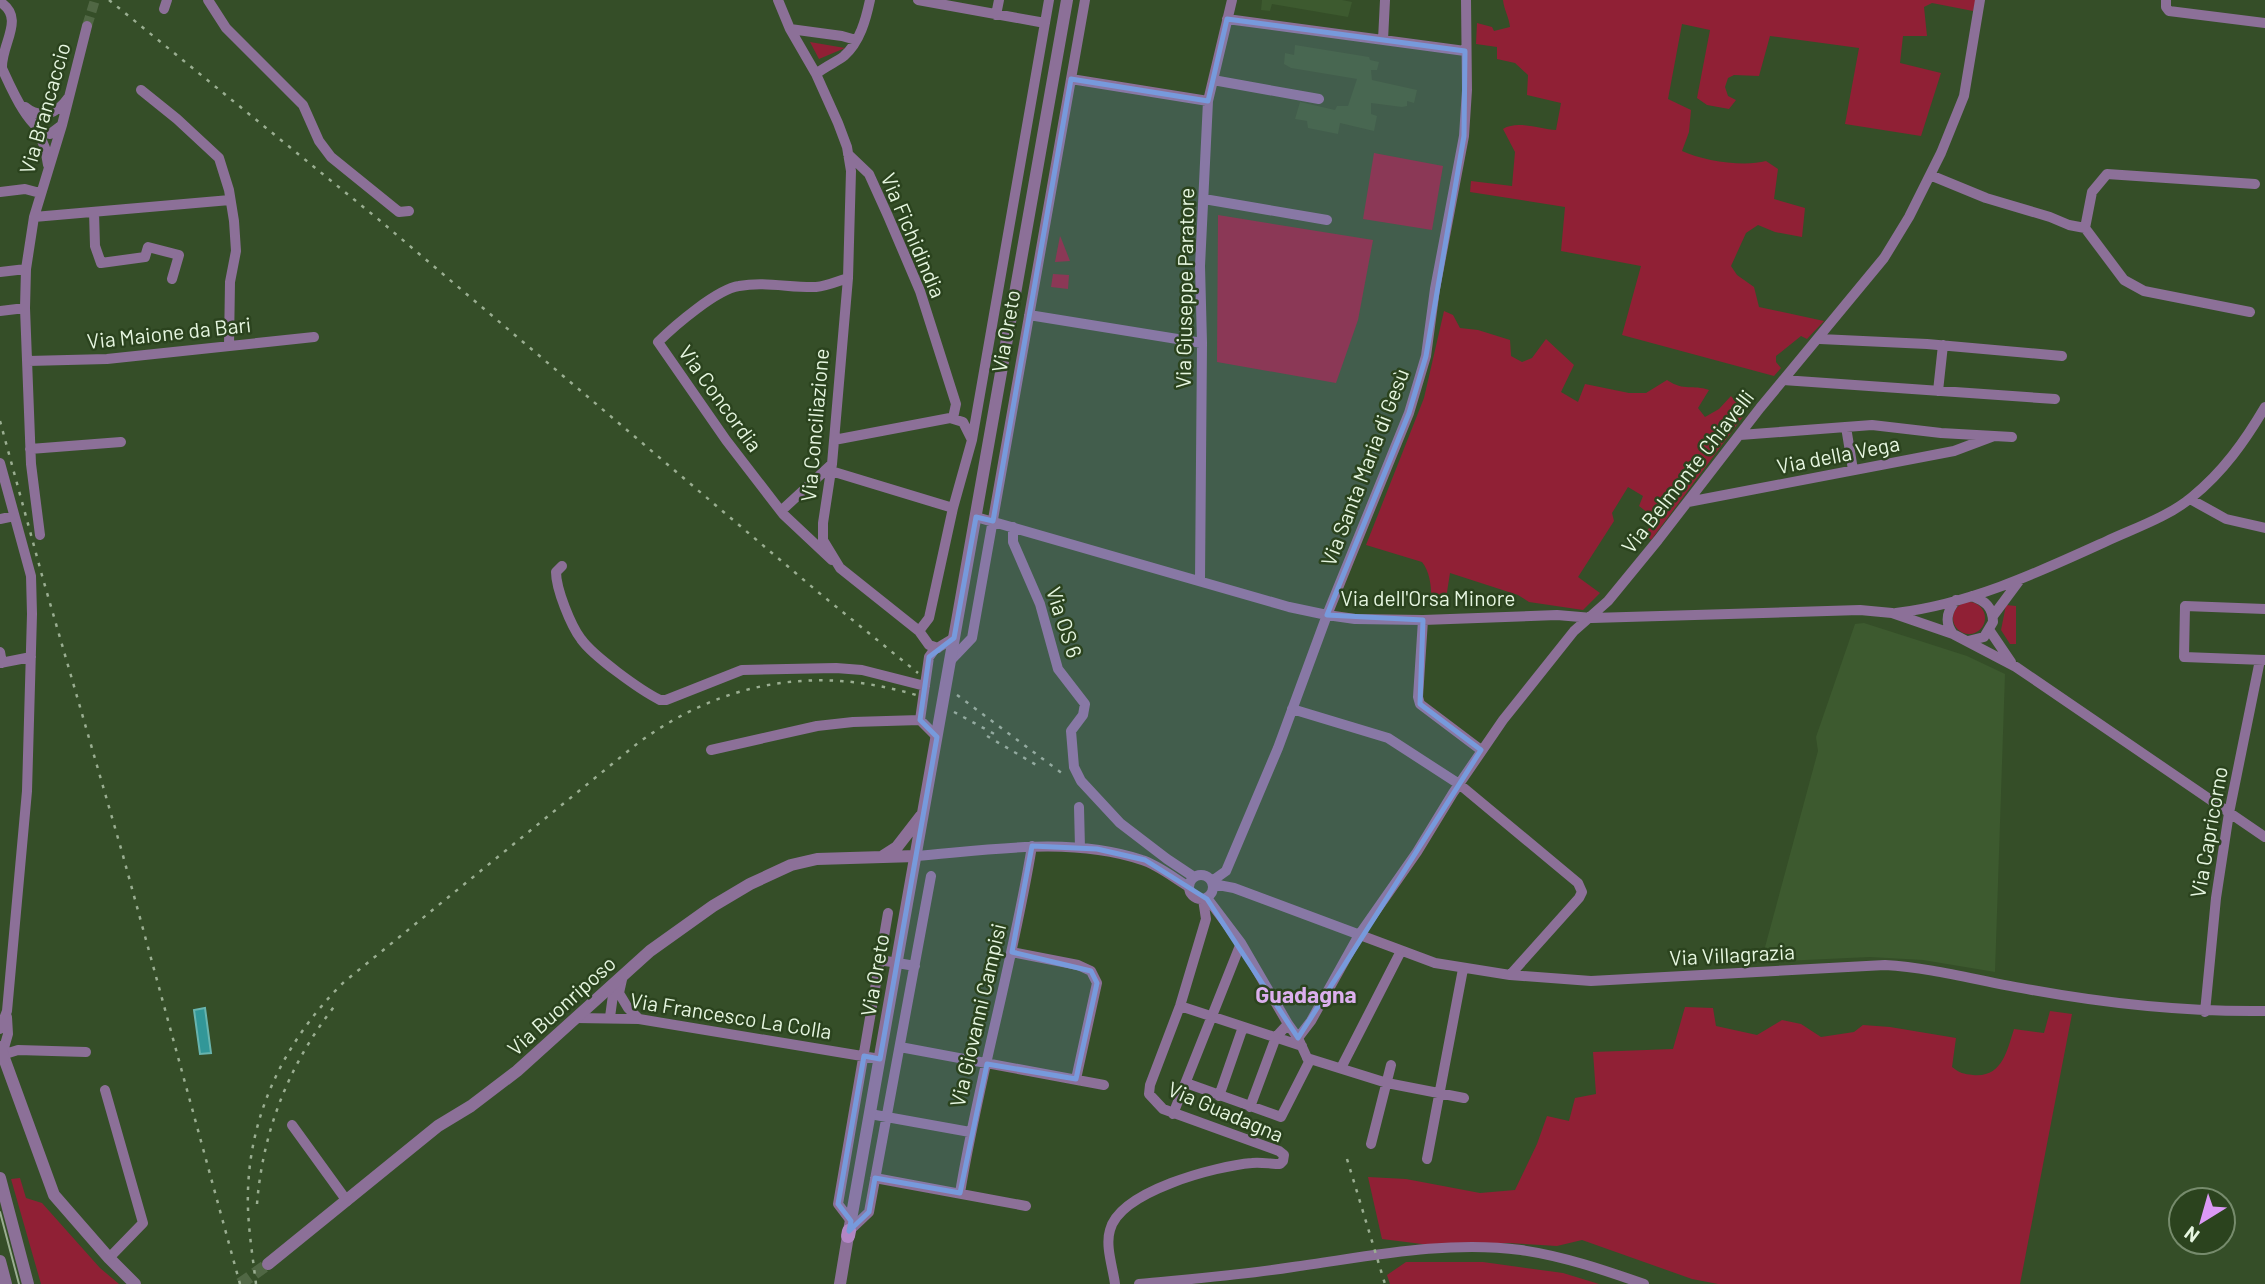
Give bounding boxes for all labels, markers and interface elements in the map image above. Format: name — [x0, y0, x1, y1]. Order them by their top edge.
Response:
street label: Via Brancaccio — [13, 39, 75, 177]
street label: Via Fichidindia — [876, 169, 952, 301]
street label: Via Giuseppe Paratore — [1170, 187, 1198, 389]
street label: Via Oreto — [985, 288, 1025, 374]
street label: Via Maione da Bari — [86, 311, 252, 353]
street label: Via Concordia — [674, 340, 768, 456]
street label: Via Conciliazione — [795, 347, 833, 503]
street label: Via Santa Maria di Gesù — [1315, 365, 1413, 569]
street label: Via Belmonte Chiavelli — [1615, 384, 1759, 558]
street label: Via della Vega — [1775, 430, 1901, 478]
street label: Via OS 6 — [1042, 583, 1088, 661]
street label: Via dell'Orsa Minore — [1340, 585, 1516, 610]
street label: Via Capricorno — [2184, 764, 2232, 900]
street label: Via Giovanni Campisi — [944, 921, 1010, 1109]
street label: Via Oreto — [854, 932, 894, 1018]
street label: Via Villagrazia — [1669, 938, 1795, 970]
street label: Via Buonriposo — [502, 950, 620, 1060]
district label: Guadagna — [1255, 980, 1357, 1008]
street label: Via Francesco La Colla — [628, 987, 834, 1043]
street label: Via Guadagna — [1165, 1075, 1287, 1147]
north arrow — [2167, 1186, 2237, 1256]
text: N — [2179, 1222, 2203, 1248]

